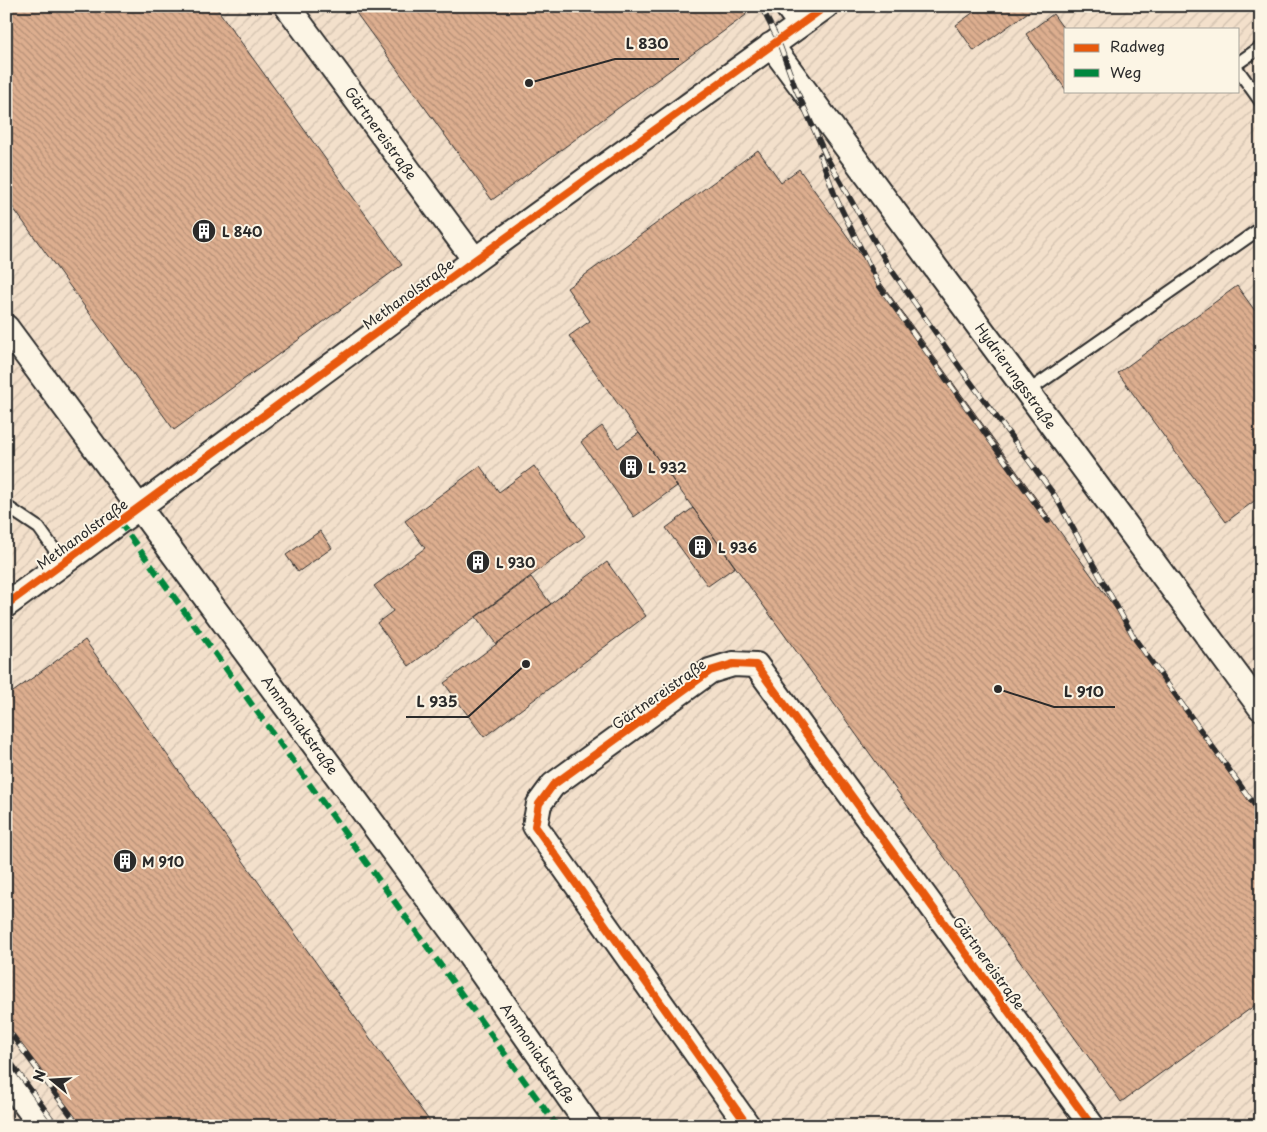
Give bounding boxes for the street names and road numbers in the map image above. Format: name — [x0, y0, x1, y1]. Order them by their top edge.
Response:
street label: Gärtnereistraße — [340, 82, 422, 184]
street label: Methanolstraße — [358, 254, 458, 334]
street label: Hydrierungsstraße — [970, 319, 1062, 433]
street label: Methanolstraße — [32, 494, 132, 574]
street label: Gärtnereistraße — [608, 654, 710, 734]
street label: Ammoniakstraße — [257, 671, 343, 779]
street label: Gärtnereistraße — [948, 912, 1030, 1014]
street label: Ammoniakstraße — [496, 999, 580, 1107]

